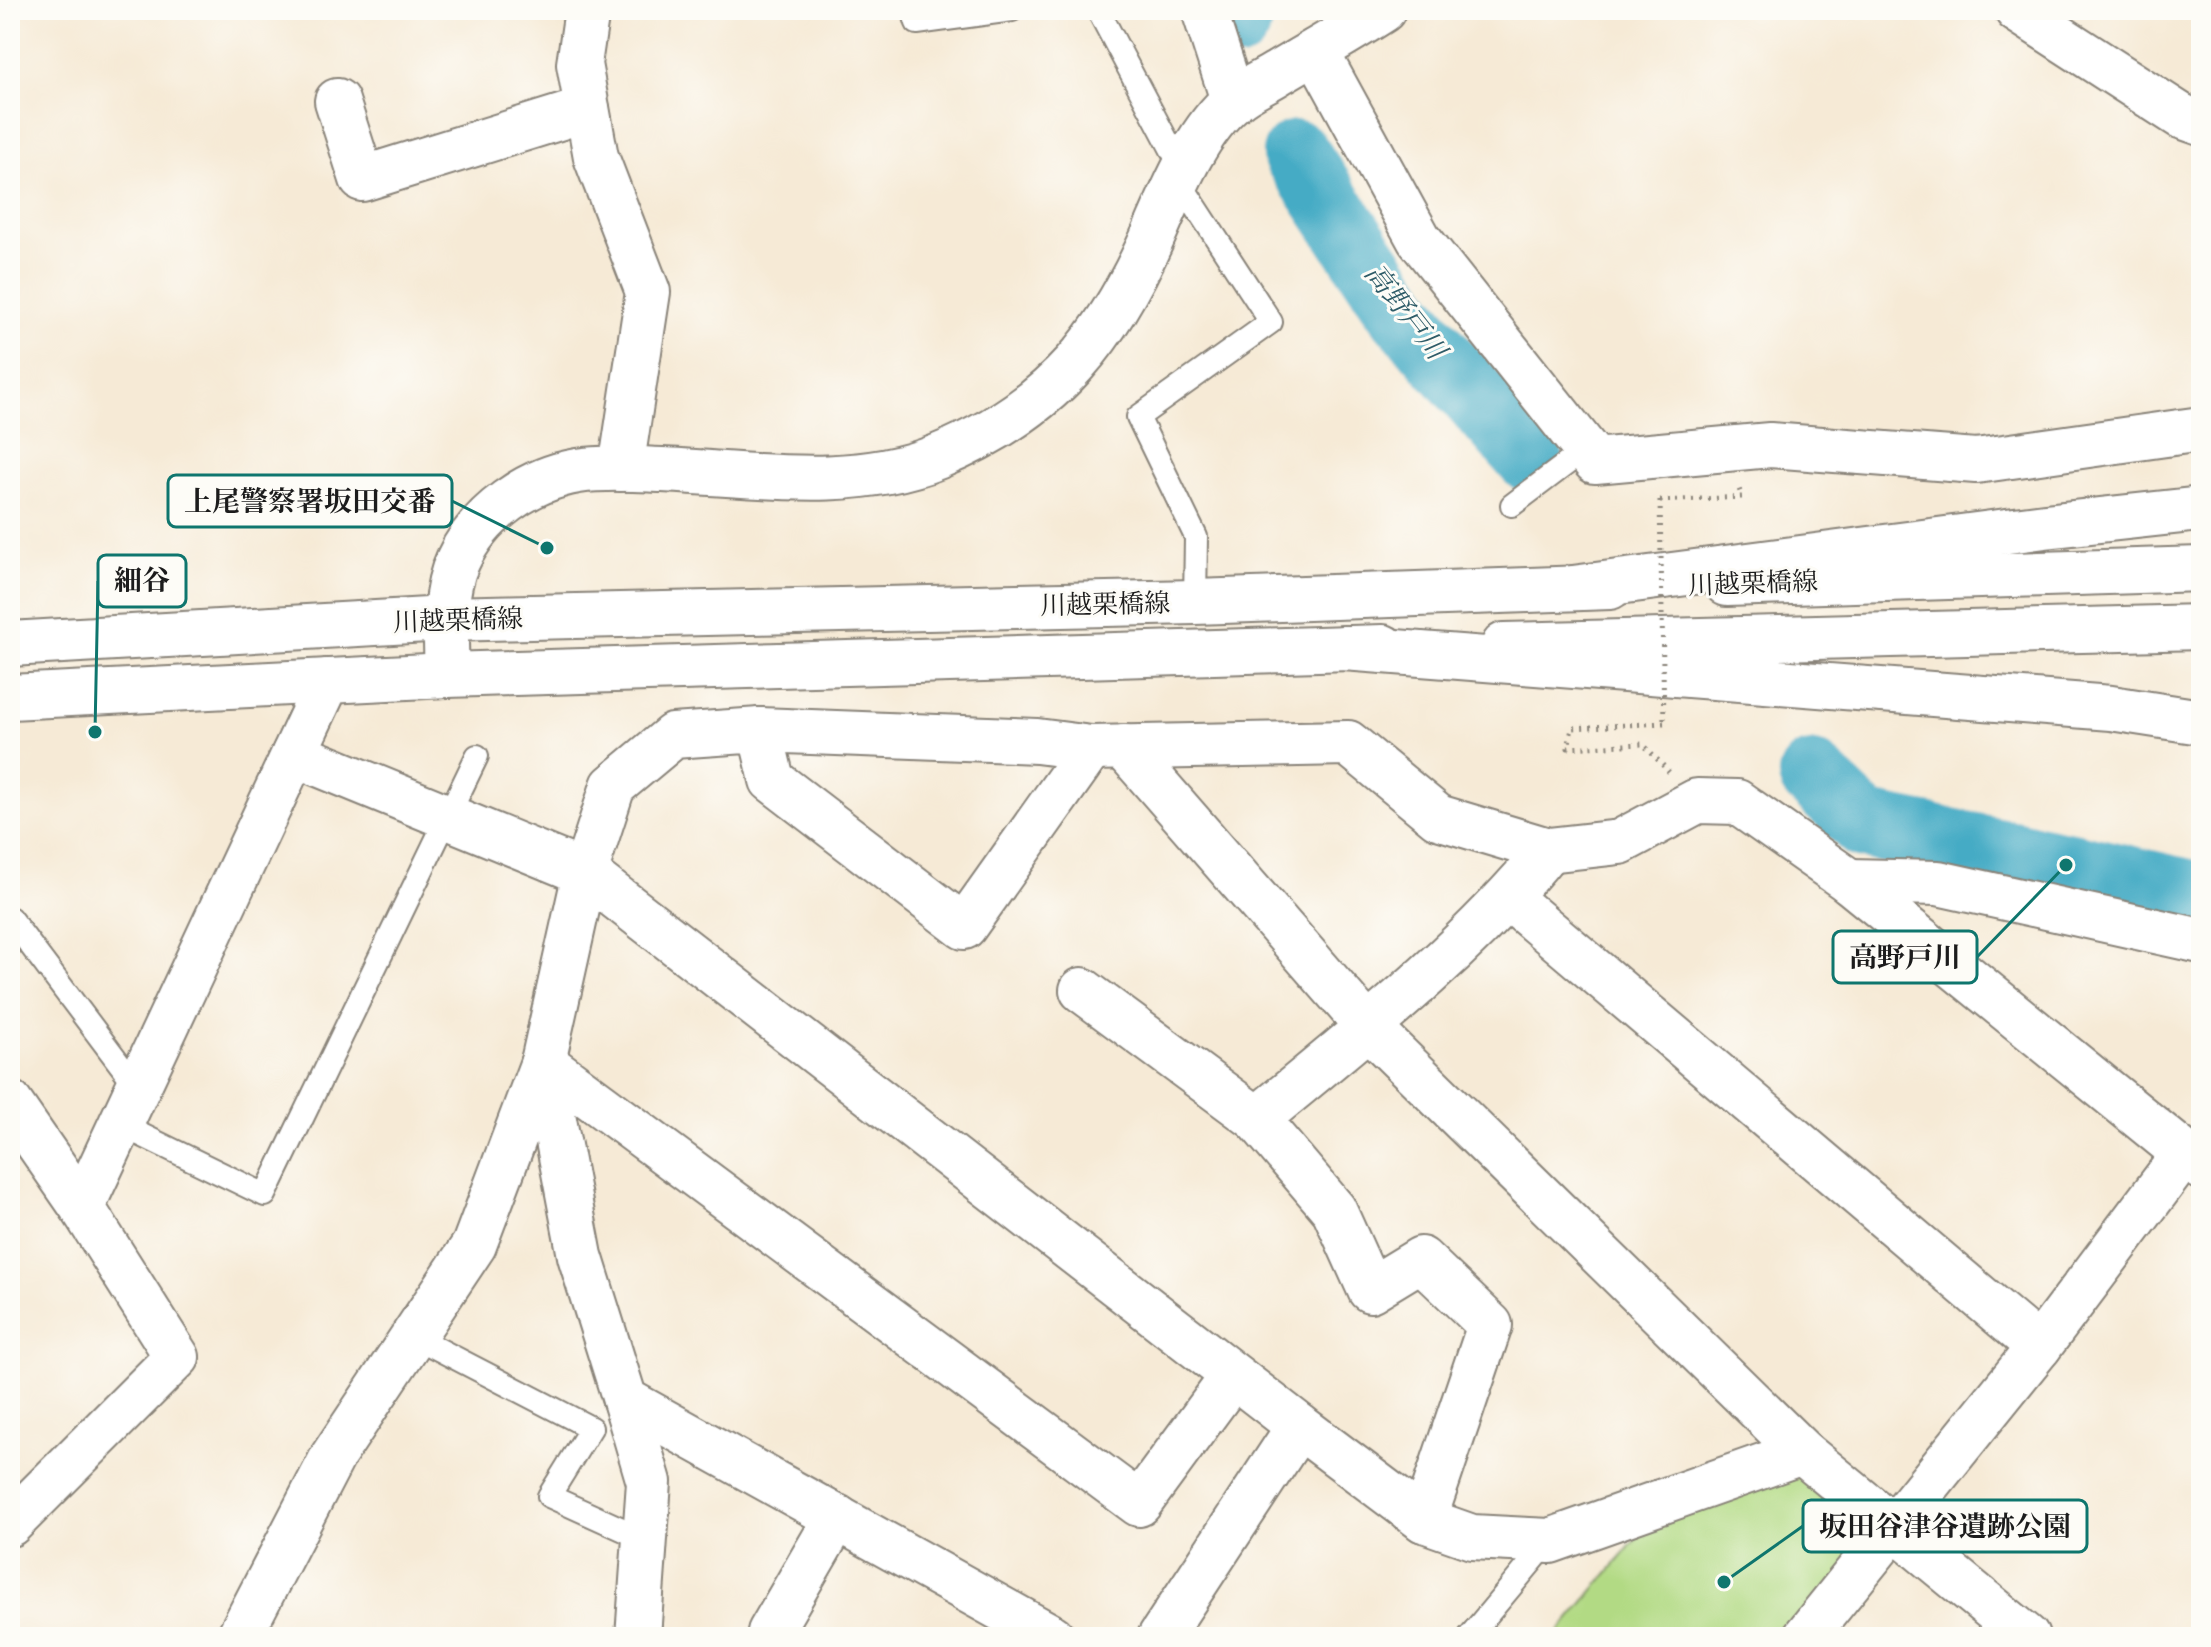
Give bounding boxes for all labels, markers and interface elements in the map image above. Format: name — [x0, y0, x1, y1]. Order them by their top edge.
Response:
water label: 高野戸川 — [1358, 257, 1455, 368]
callout: 上尾警察署坂田交番 — [168, 475, 452, 527]
text: 上尾警察署坂田交番 — [184, 485, 436, 518]
callout: 細谷 — [98, 555, 186, 607]
text: 細谷 — [114, 564, 170, 597]
street label: 川越栗橋線 — [1688, 566, 1819, 601]
street label: 川越栗橋線 — [1040, 588, 1170, 621]
street label: 川越栗橋線 — [393, 603, 524, 638]
callout: 高野戸川 — [1833, 931, 1977, 983]
text: 高野戸川 — [1849, 941, 1961, 974]
callout: 坂田谷津谷遺跡公園 — [1803, 1500, 2087, 1552]
text: 坂田谷津谷遺跡公園 — [1819, 1510, 2071, 1543]

